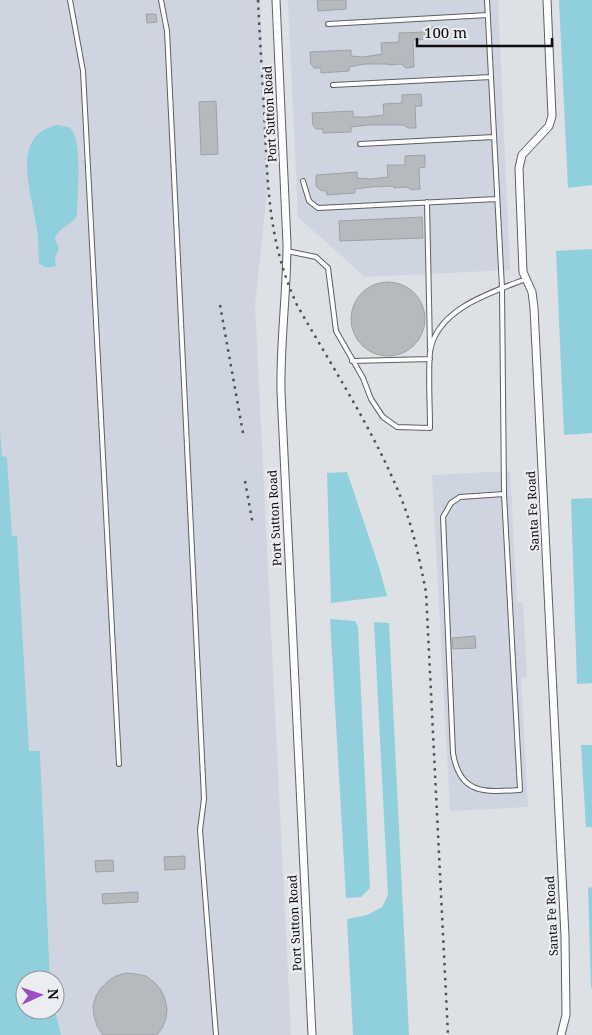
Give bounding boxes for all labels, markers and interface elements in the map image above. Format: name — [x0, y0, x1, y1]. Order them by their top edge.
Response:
scale bar — [417, 15, 552, 47]
text: 100 m — [424, 22, 467, 42]
street label: Port Sutton Road — [258, 65, 281, 163]
street label: Port Sutton Road — [263, 469, 286, 567]
street label: Santa Fe Road — [522, 470, 543, 552]
street label: Port Sutton Road — [283, 874, 306, 972]
street label: Santa Fe Road — [541, 875, 562, 957]
north arrow — [15, 970, 65, 1020]
text: N — [44, 988, 63, 1000]

